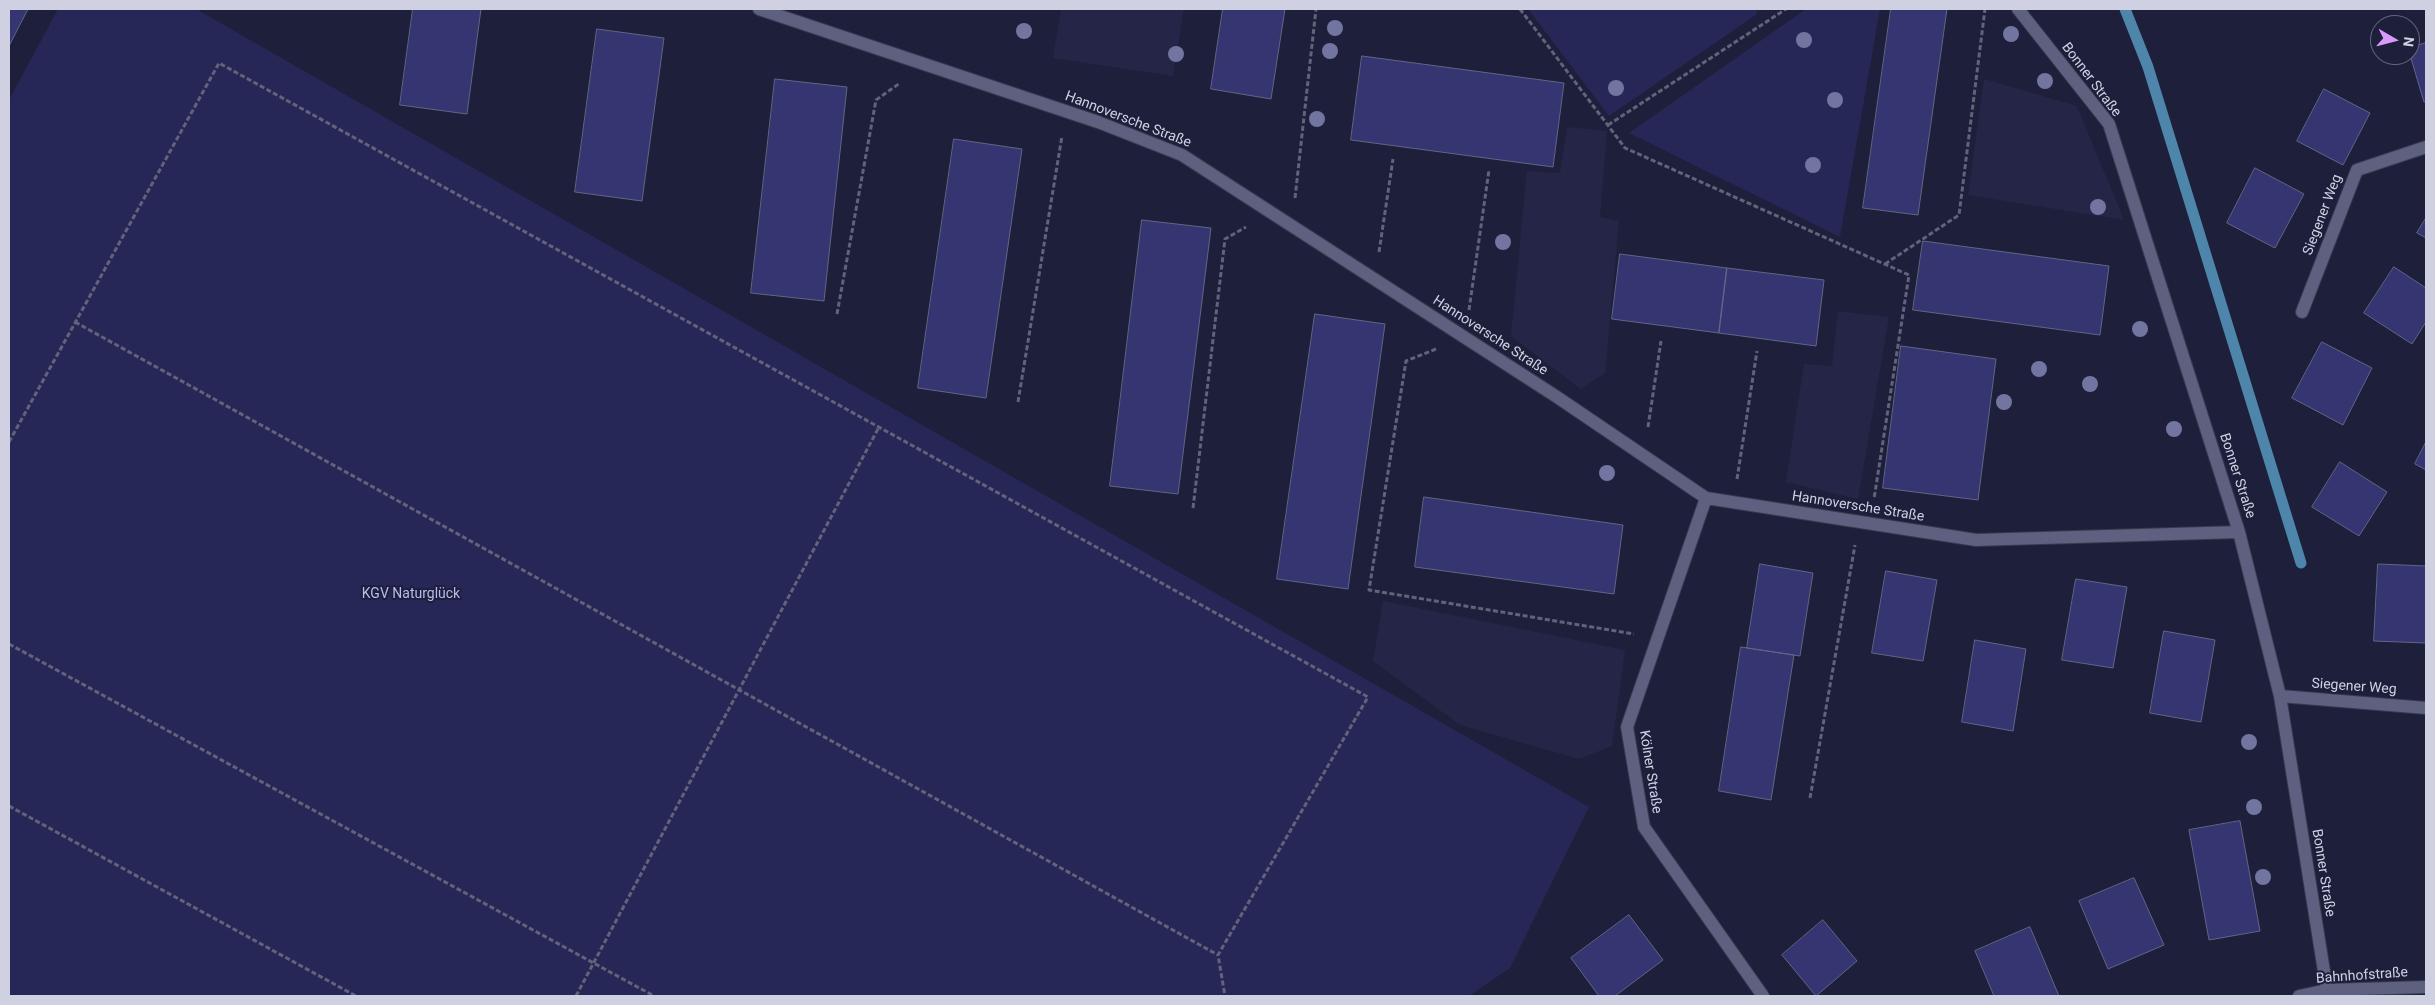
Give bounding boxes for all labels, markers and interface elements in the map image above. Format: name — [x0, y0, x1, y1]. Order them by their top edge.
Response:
north arrow — [2370, 15, 2420, 65]
text: N — [2400, 36, 2417, 48]
street label: Bonner Straße — [2058, 40, 2124, 120]
street label: Hannoversche Straße — [1063, 88, 1193, 152]
street label: Siegener Weg — [2300, 172, 2346, 258]
street label: Hannoversche Straße — [1429, 293, 1551, 379]
street label: Bonner Straße — [2215, 431, 2259, 521]
street label: Hannoversche Straße — [1791, 488, 1925, 526]
park label: KGV Naturglück — [362, 586, 460, 602]
street label: Siegener Weg — [2311, 676, 2397, 698]
street label: Kölner Straße — [1635, 729, 1665, 815]
street label: Bonner Straße — [2308, 828, 2338, 918]
street label: Bahnhofstraße — [2316, 964, 2408, 988]

